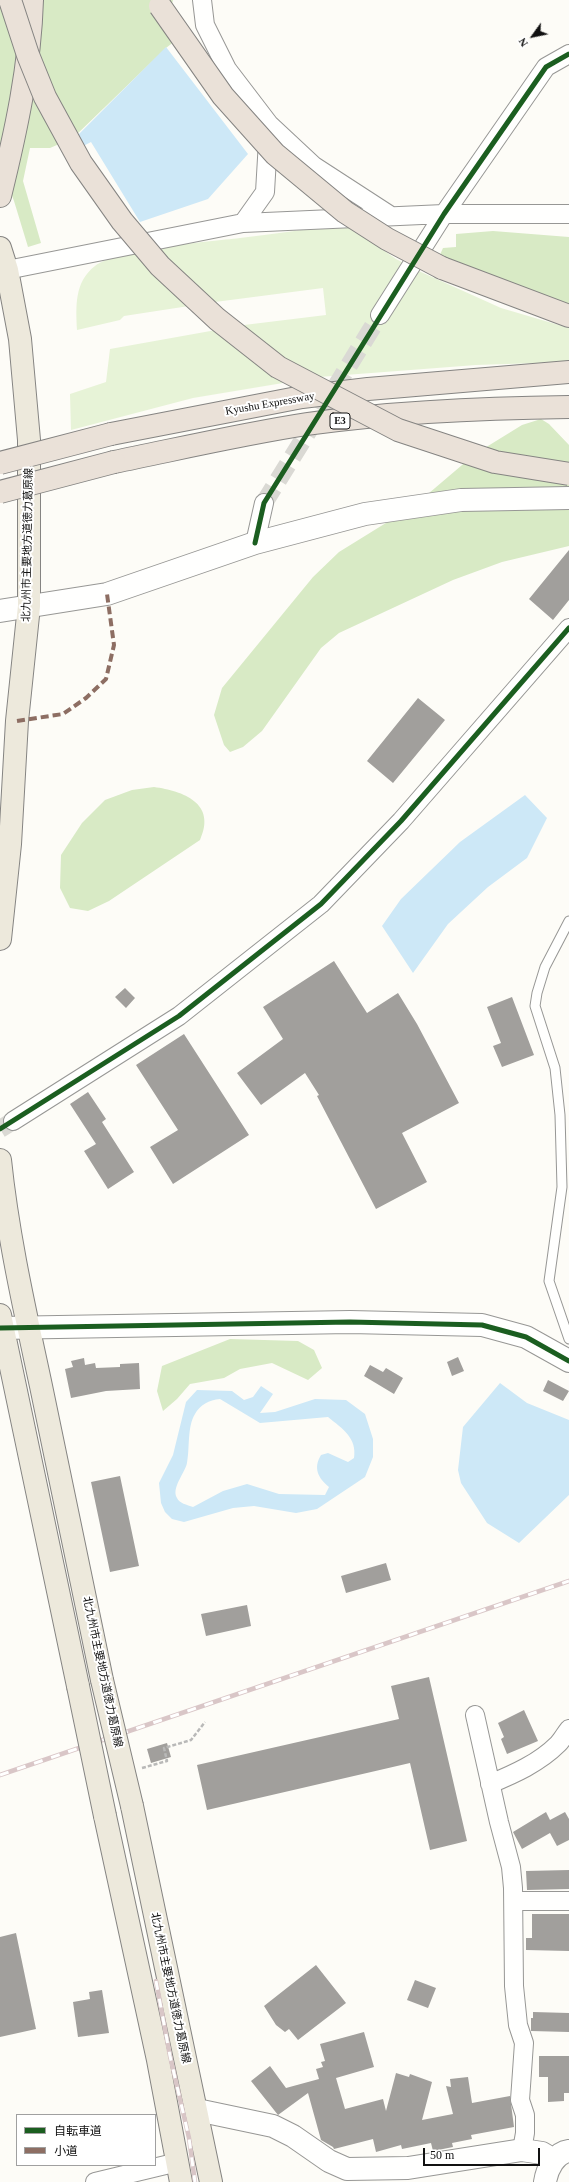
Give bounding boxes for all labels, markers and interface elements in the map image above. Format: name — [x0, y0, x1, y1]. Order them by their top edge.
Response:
north arrow — [513, 16, 553, 56]
text: N — [516, 36, 530, 49]
street label: Kyushu Expressway — [224, 390, 316, 418]
road number: E3 — [330, 413, 350, 429]
street label: 北九州市主要地方道徳力葛原線 — [20, 468, 36, 622]
street label: 北九州市主要地方道徳力葛原線 — [80, 1595, 124, 1749]
street label: 北九州市主要地方道徳力葛原線 — [148, 1911, 192, 2065]
legend — [16, 2114, 156, 2166]
text: 自転車道 — [54, 2124, 102, 2138]
scale bar — [425, 2140, 542, 2166]
text: 小道 — [54, 2144, 78, 2158]
text: 50 m — [430, 2148, 454, 2162]

